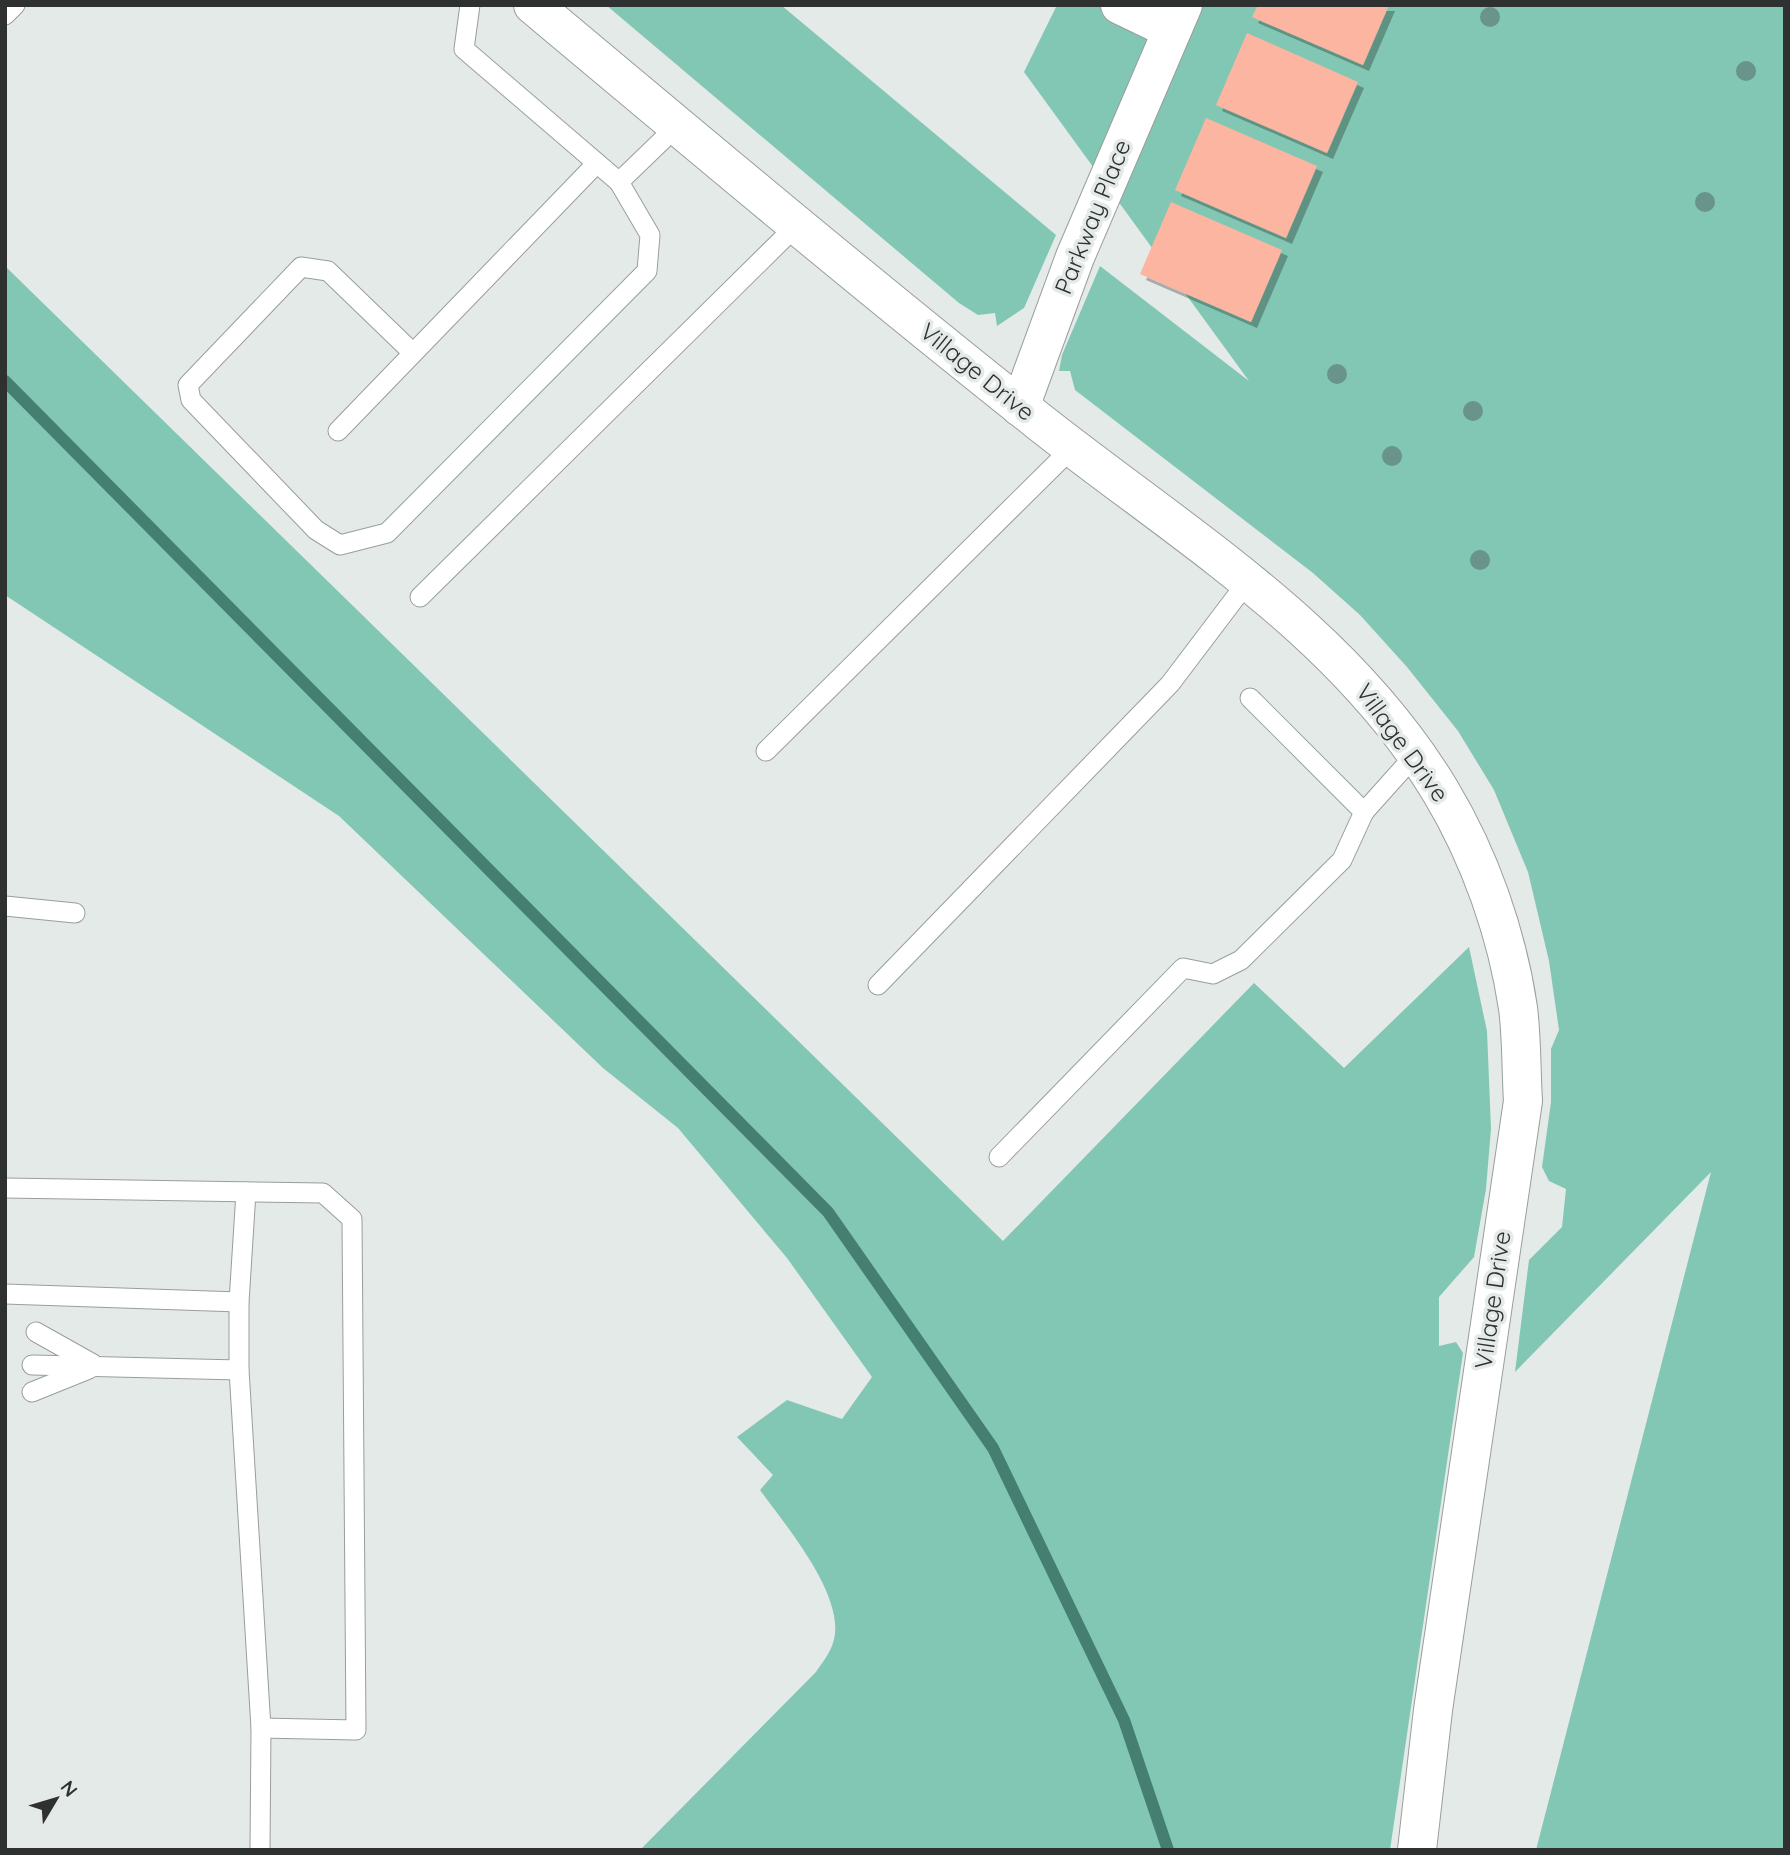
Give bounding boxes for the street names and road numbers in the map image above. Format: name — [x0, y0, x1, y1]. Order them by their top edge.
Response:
street label: Parkway Place — [1047, 135, 1137, 298]
street label: Village Drive — [914, 316, 1041, 427]
street label: Village Drive — [1350, 677, 1456, 807]
street label: Village Drive — [1467, 1229, 1517, 1371]

